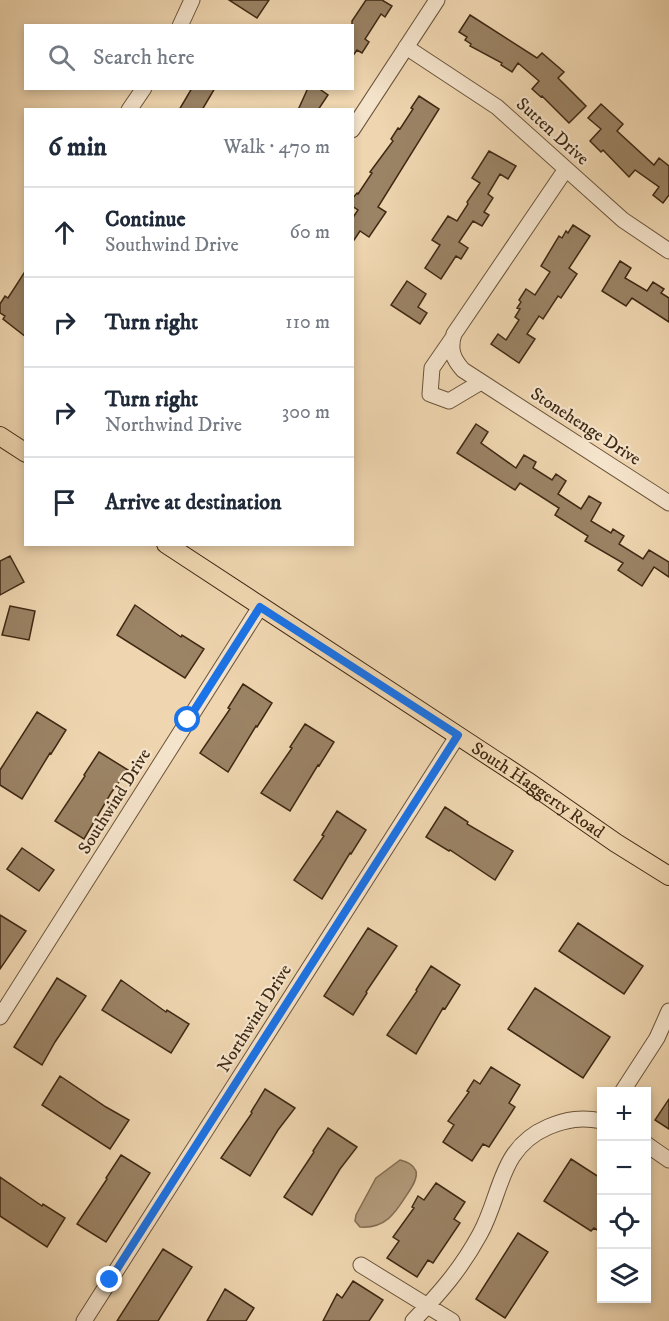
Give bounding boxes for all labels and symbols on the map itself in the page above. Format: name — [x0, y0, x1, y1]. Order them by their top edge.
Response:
street label: Sutten Drive — [511, 93, 593, 170]
street label: Stonehenge Drive — [526, 383, 645, 471]
route start — [174, 706, 200, 732]
street label: South Haggerty Road — [467, 738, 608, 844]
street label: Southwind Drive — [74, 745, 156, 858]
street label: Northwind Drive — [213, 960, 297, 1077]
route end — [96, 1266, 122, 1292]

